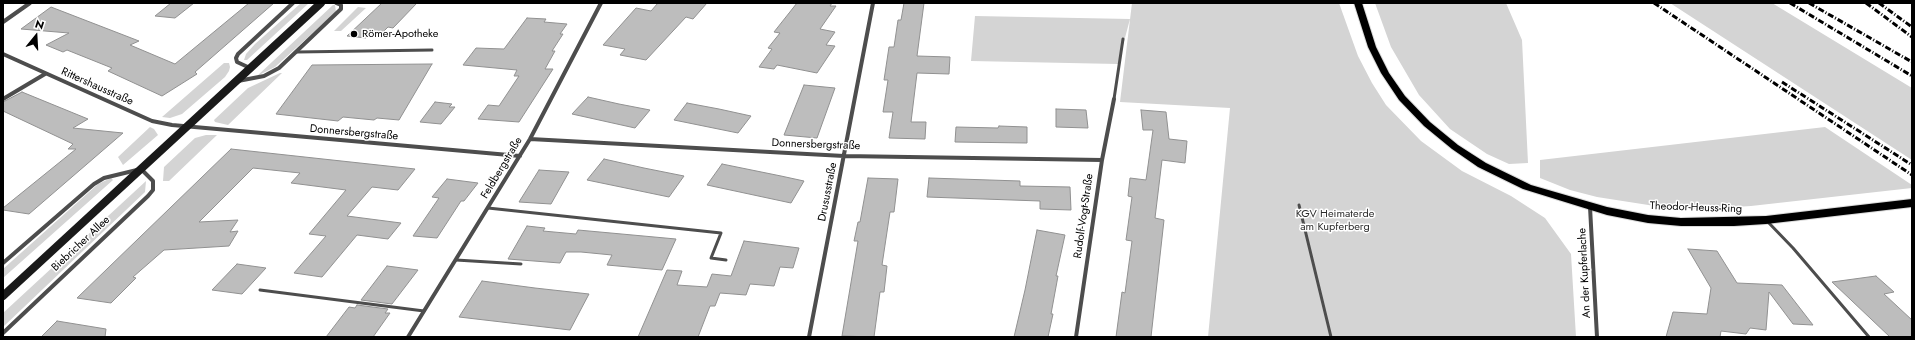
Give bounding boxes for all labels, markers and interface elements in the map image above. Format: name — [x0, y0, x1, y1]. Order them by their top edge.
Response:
north arrow — [16, 16, 56, 56]
text: N — [33, 16, 46, 34]
place label: Römer-Apotheke — [362, 27, 438, 41]
marker: Römer-Apotheke — [349, 29, 359, 39]
street label: Rittershausstraße — [59, 65, 135, 109]
street label: Donnersbergstraße — [309, 123, 399, 143]
street label: Feldbergstraße — [478, 135, 526, 201]
street label: Donnersbergstraße — [771, 137, 861, 153]
street label: Drususstraße — [816, 161, 840, 223]
street label: Rudolf-Vogt-Straße — [1072, 173, 1096, 259]
street label: Theodor-Heuss-Ring — [1650, 200, 1742, 216]
park label: KGV Heimaterde am Kupferberg — [1296, 207, 1374, 233]
street label: Biebricher Allee — [49, 214, 113, 274]
street label: An der Kupferlache — [1576, 228, 1594, 318]

